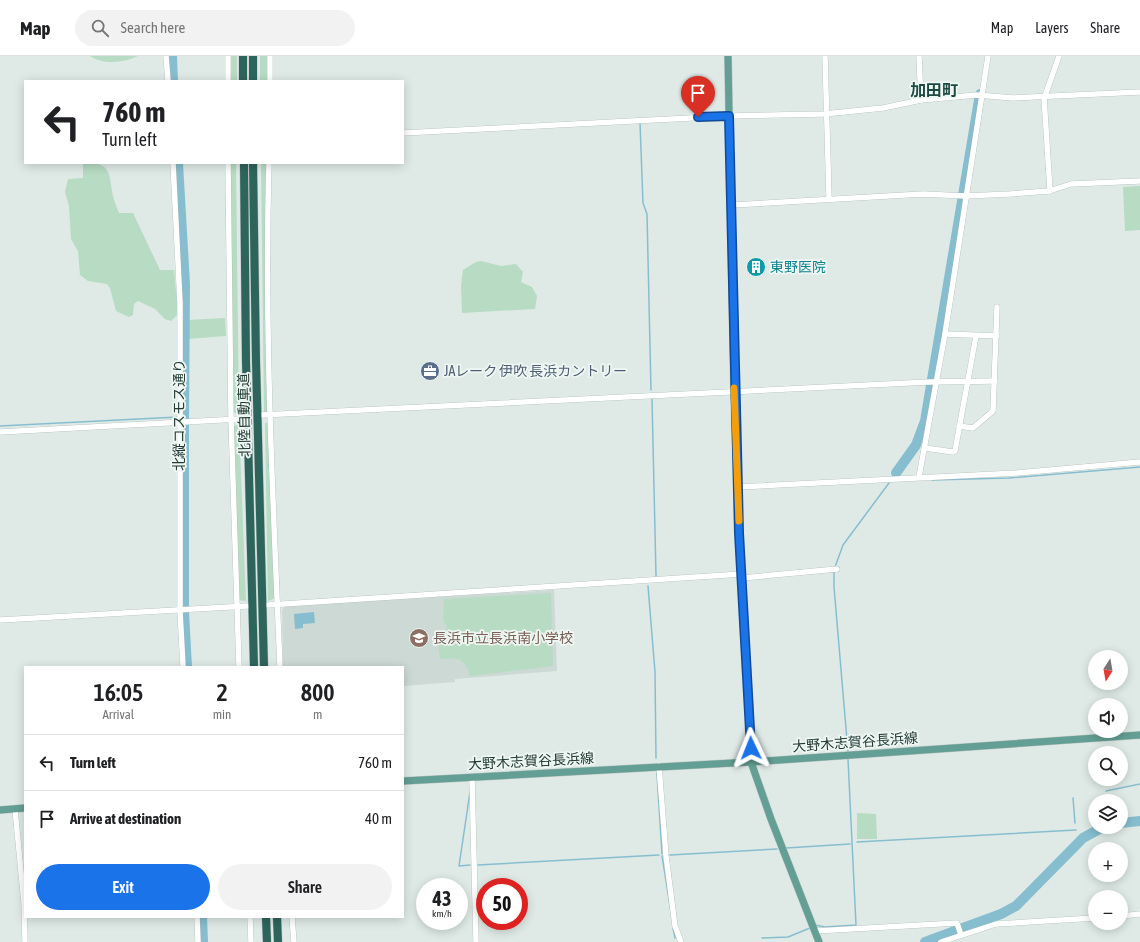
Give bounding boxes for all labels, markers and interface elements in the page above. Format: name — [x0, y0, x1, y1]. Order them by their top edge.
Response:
search box — [75, 10, 355, 46]
text: Map — [20, 17, 51, 39]
icon: search — [89, 17, 111, 39]
text: Search here — [121, 19, 185, 36]
text: Map — [991, 20, 1013, 36]
text: Layers — [1035, 20, 1068, 36]
text: Share — [1090, 20, 1120, 36]
pin — [681, 76, 715, 117]
district label: 加田町 — [910, 81, 958, 99]
icon: arrive — [687, 82, 709, 104]
icon: left — [36, 96, 88, 148]
text: 760 m — [102, 96, 165, 128]
text: Turn left — [102, 129, 157, 150]
building icon: 東野医院 — [745, 256, 767, 278]
place label: 東野医院 — [770, 259, 826, 275]
street label: 北縦コスモス通り — [171, 359, 187, 471]
office icon: JAレーク 伊吹 長浜カントリー — [419, 360, 441, 382]
place label: JAレーク 伊吹 長浜カントリー — [444, 363, 627, 379]
street label: 北陸自動車道 — [235, 373, 253, 457]
school or university icon: 長浜市立長浜南小学校 — [408, 627, 430, 649]
place label: 長浜市立長浜南小学校 — [433, 630, 573, 646]
north arrow — [1088, 650, 1128, 690]
map controls — [1088, 650, 1128, 930]
text: 16:05 — [93, 679, 143, 706]
text: 2 — [216, 679, 228, 706]
text: 800 — [301, 679, 335, 706]
button: sound — [1088, 698, 1128, 738]
text: Arrival — [102, 707, 134, 722]
text: min — [213, 707, 231, 722]
text: m — [313, 707, 322, 722]
position arrow — [730, 727, 772, 769]
street label: 大野木志賀谷長浜線 — [792, 730, 918, 754]
button: search — [1088, 746, 1128, 786]
street label: 大野木志賀谷長浜線 — [468, 750, 594, 772]
icon: left — [36, 752, 58, 774]
text: Turn left — [70, 754, 116, 771]
text: 760 m — [358, 754, 392, 771]
button: layers — [1088, 794, 1128, 834]
icon: arrive — [36, 808, 58, 830]
text: Arrive at destination — [70, 810, 181, 827]
text: 40 m — [365, 810, 392, 827]
button: + — [1088, 842, 1128, 882]
button: Exit — [36, 864, 210, 910]
button: Share — [218, 864, 392, 910]
speed limit sign: 50 — [476, 878, 528, 930]
text: 43 — [433, 887, 451, 910]
button: − — [1088, 890, 1128, 930]
text: km/h — [432, 908, 452, 919]

